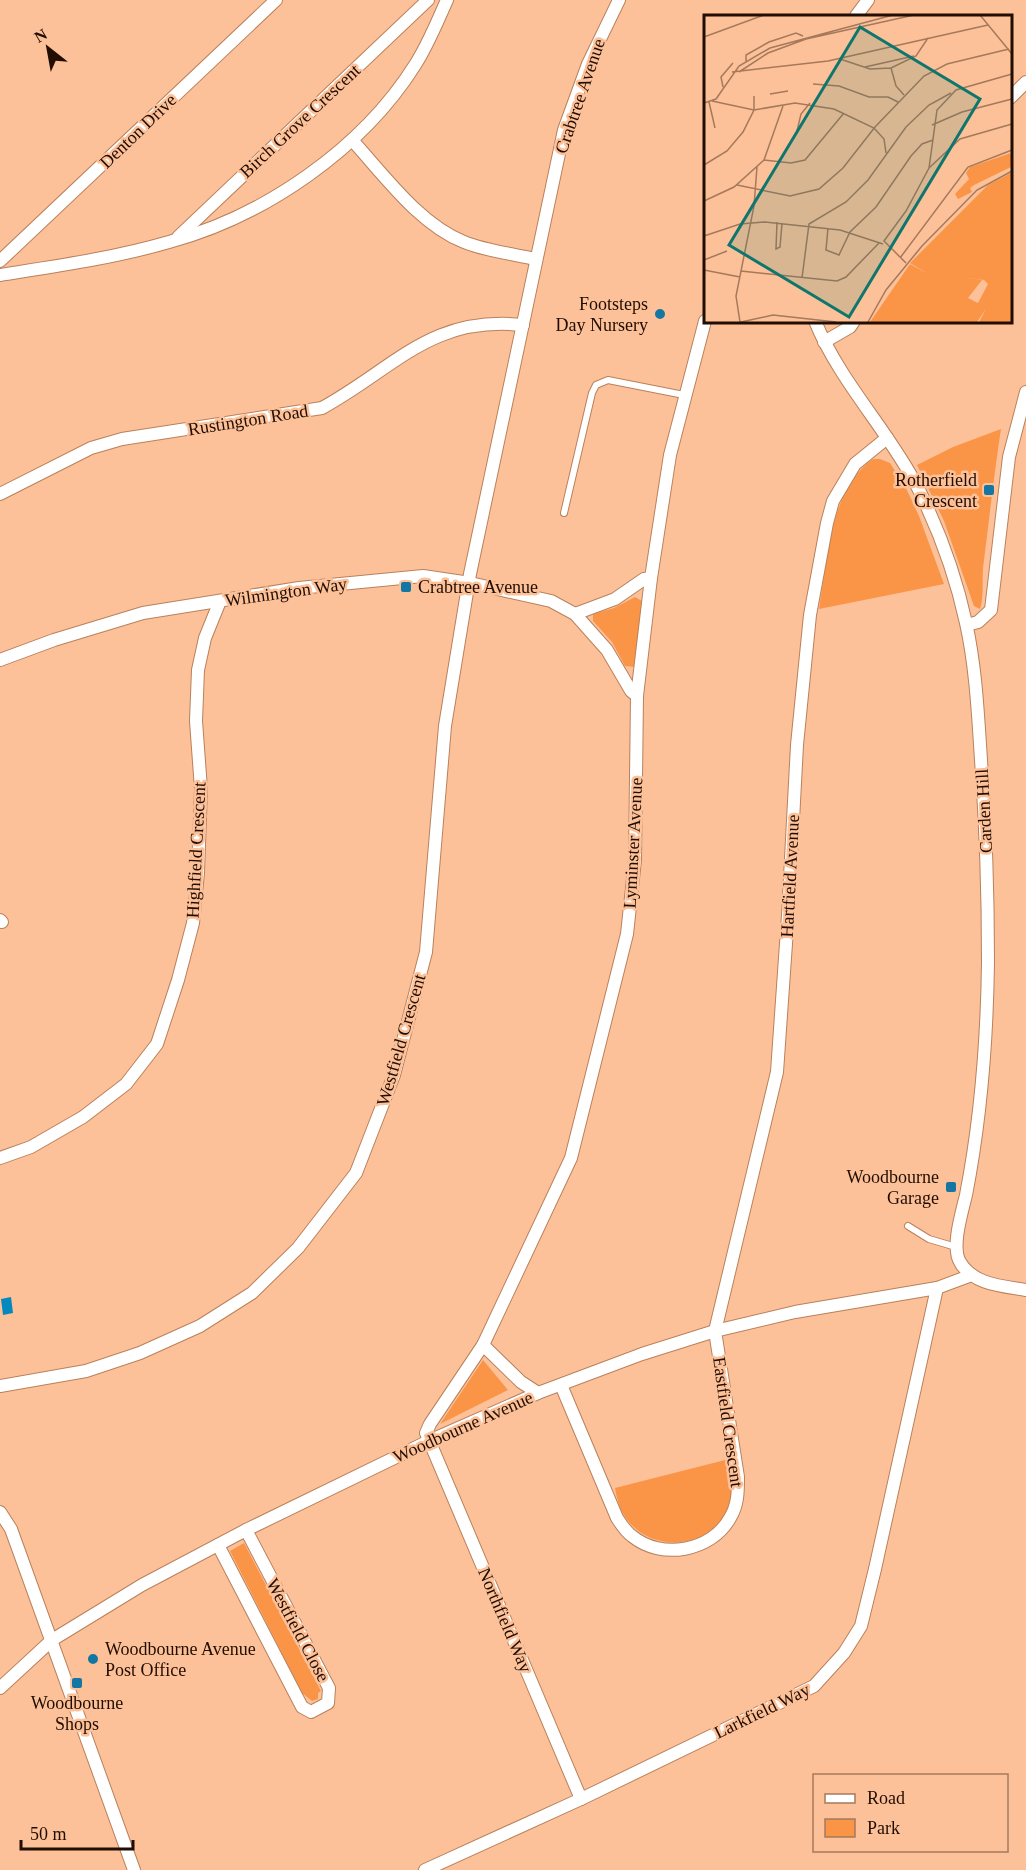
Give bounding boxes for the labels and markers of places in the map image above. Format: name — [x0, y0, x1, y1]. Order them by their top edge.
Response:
place label: Footsteps Day Nursery — [556, 294, 648, 335]
marker: Footsteps Day Nursery — [653, 307, 667, 321]
place label: Rotherfield Crescent — [895, 470, 977, 511]
marker: Rotherfield Crescent — [982, 483, 996, 497]
place label: Crabtree Avenue — [418, 577, 538, 597]
marker: Crabtree Avenue — [399, 580, 413, 594]
place label: Woodbourne Garage — [846, 1167, 939, 1208]
marker: Woodbourne Garage — [944, 1180, 958, 1194]
place label: Woodbourne Avenue Post Office — [105, 1639, 256, 1680]
marker: Woodbourne Avenue Post Office — [86, 1652, 100, 1666]
marker: Woodbourne Shops — [70, 1676, 84, 1690]
place label: Woodbourne Shops — [31, 1693, 123, 1734]

